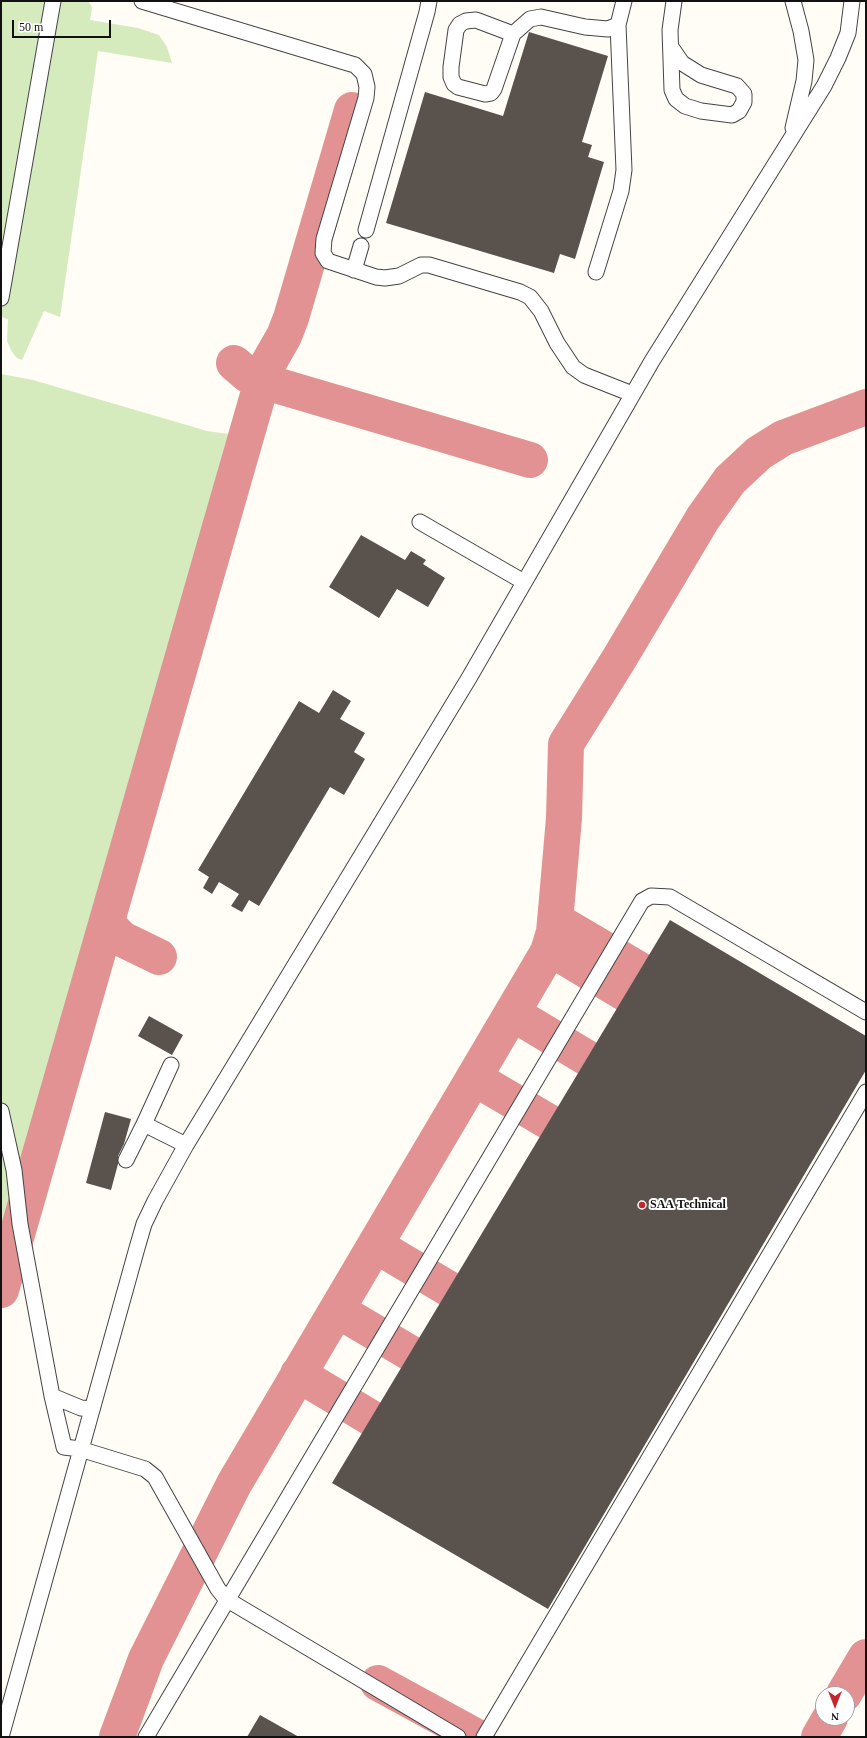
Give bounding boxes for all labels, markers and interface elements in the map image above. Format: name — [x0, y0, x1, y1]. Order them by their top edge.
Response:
scale bar — [14, 12, 113, 38]
text: 50 m — [19, 20, 43, 34]
place label: SAA Technical — [650, 1198, 726, 1212]
marker: SAA Technical — [637, 1200, 647, 1210]
north arrow — [815, 1686, 855, 1726]
text: N — [831, 1711, 839, 1723]

